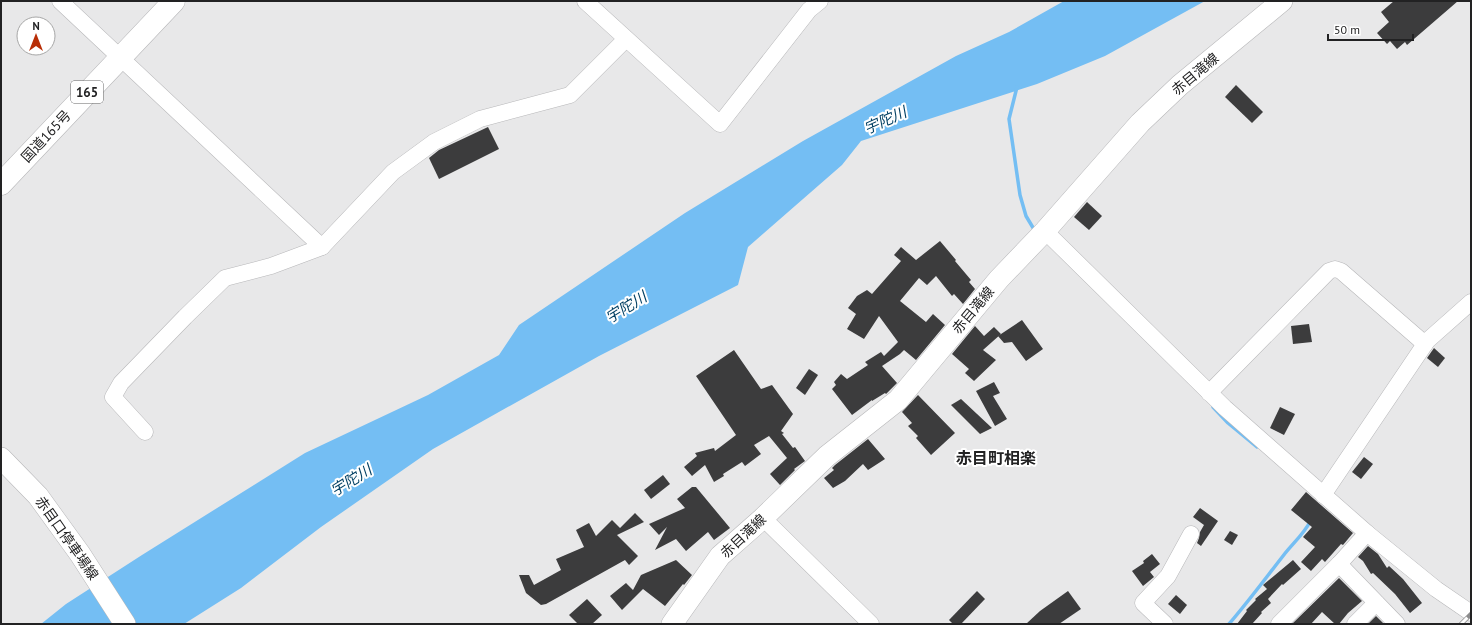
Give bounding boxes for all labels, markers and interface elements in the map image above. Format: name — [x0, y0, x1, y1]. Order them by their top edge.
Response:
north arrow — [16, 16, 56, 56]
scale bar — [1328, 16, 1413, 42]
text: N — [32, 19, 40, 33]
text: 50 m — [1334, 22, 1360, 37]
street label: 赤目滝線 — [1168, 49, 1222, 99]
road number: 165 — [71, 81, 103, 103]
water label: 宇陀川 — [861, 101, 911, 138]
street label: 国道165号 — [17, 106, 75, 166]
street label: 赤目滝線 — [948, 283, 998, 337]
water label: 宇陀川 — [602, 286, 652, 327]
district label: 赤目町相楽 — [956, 448, 1036, 468]
water label: 宇陀川 — [327, 459, 377, 500]
street label: 赤目口停車場線 — [32, 493, 102, 583]
street label: 赤目滝線 — [716, 510, 770, 562]

